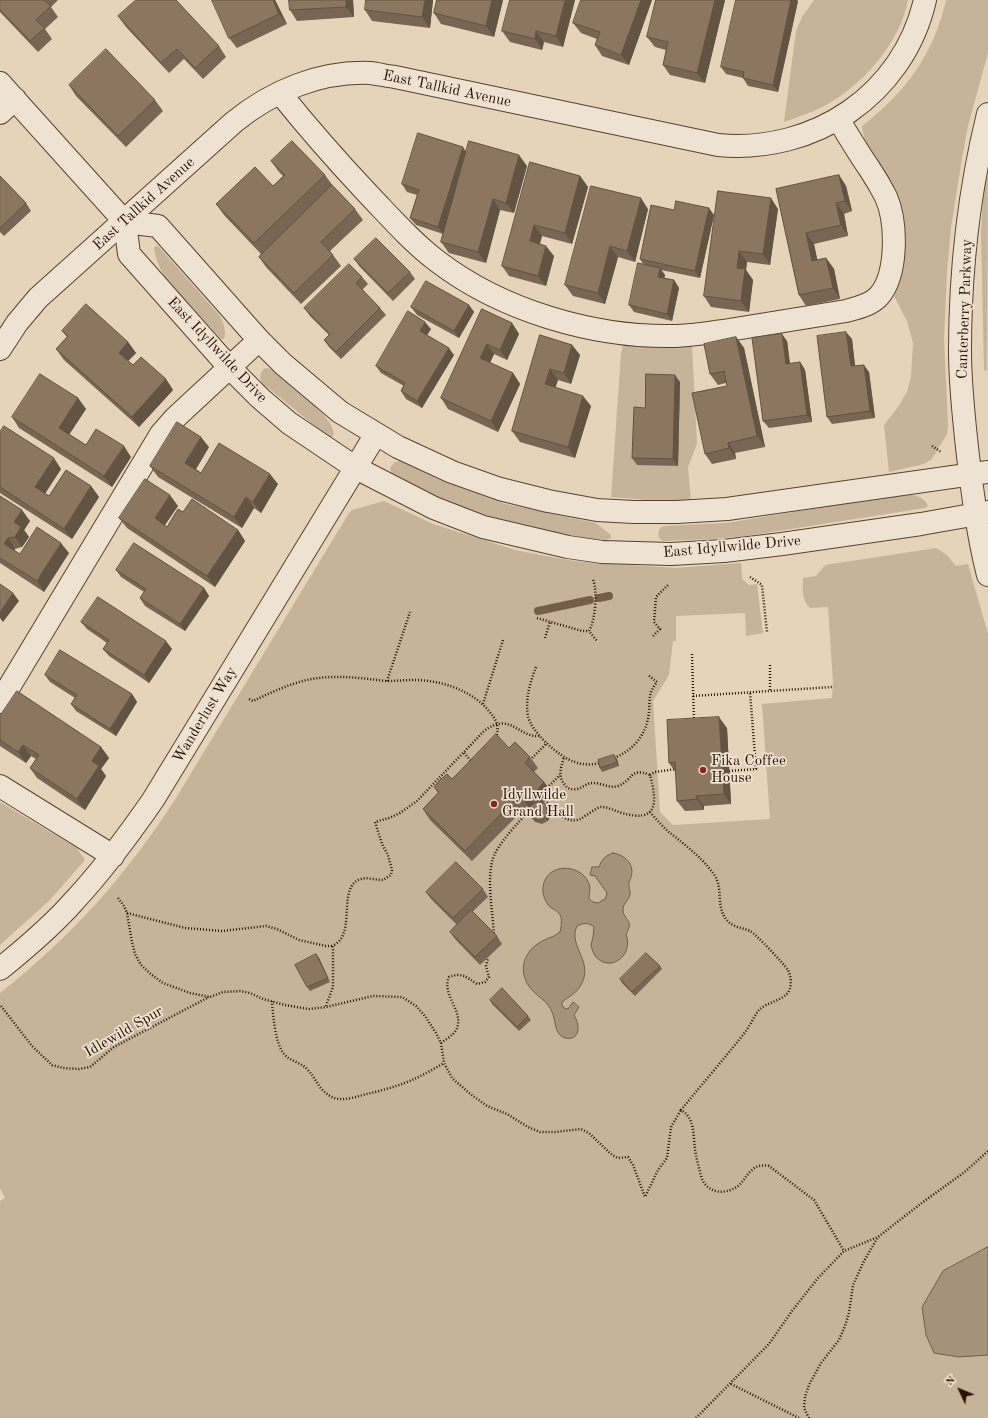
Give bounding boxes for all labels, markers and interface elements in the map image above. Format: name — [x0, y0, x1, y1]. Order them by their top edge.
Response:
street label: East Tallkid Avenue — [381, 67, 513, 111]
street label: East Tallkid Avenue — [89, 154, 199, 254]
street label: Canterberry Parkway — [954, 239, 976, 379]
street label: East Idyllwilde Drive — [163, 293, 271, 407]
street label: East Idyllwilde Drive — [662, 532, 802, 562]
street label: Wanderlust Way — [169, 664, 241, 766]
place label: Fika Coffee House — [711, 752, 786, 787]
marker: Fika Coffee House — [698, 765, 708, 775]
place label: Idyllwilde Grand Hall — [502, 786, 574, 821]
marker: Idyllwilde Grand Hall — [489, 799, 499, 809]
street label: Idlewild Spur — [82, 1002, 166, 1062]
north arrow — [940, 1370, 980, 1410]
text: N — [944, 1374, 958, 1388]

